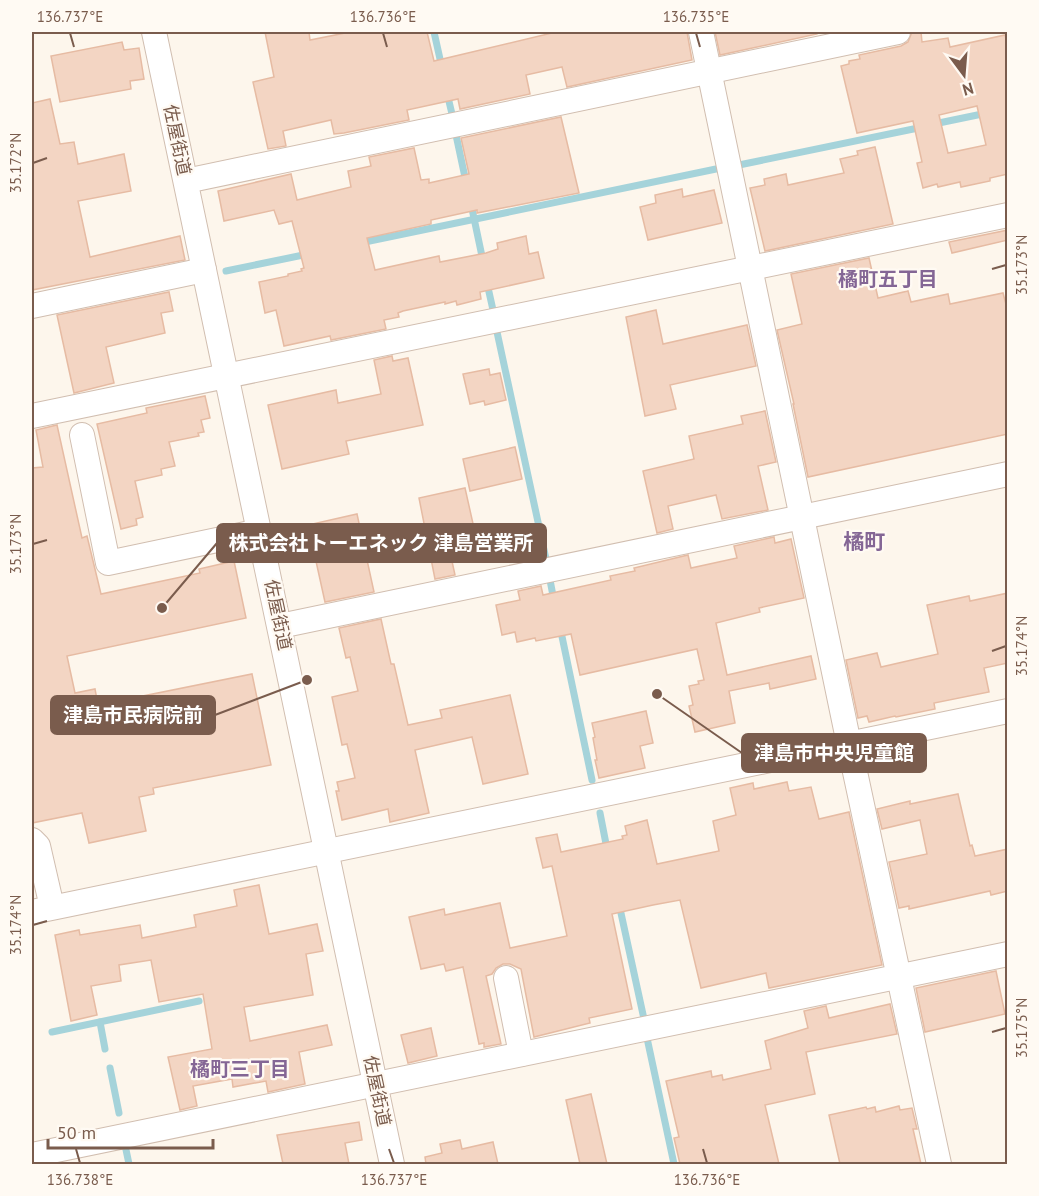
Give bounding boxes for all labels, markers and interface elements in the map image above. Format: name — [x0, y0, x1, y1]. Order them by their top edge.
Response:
text: 136.737°E — [37, 7, 103, 26]
text: 136.736°E — [350, 7, 416, 26]
text: 136.735°E — [663, 7, 729, 26]
north arrow — [934, 45, 994, 105]
text: N — [960, 78, 976, 100]
street label: 佐屋街道 — [159, 102, 196, 178]
text: 35.172°N — [6, 133, 25, 193]
text: 35.173°N — [1012, 235, 1031, 295]
district label: 橘町五丁目 — [838, 266, 938, 292]
text: 35.173°N — [6, 514, 25, 574]
callout: 株式会社トーエネック 津島営業所 — [217, 524, 546, 562]
district label: 橘町 — [843, 528, 885, 555]
text: 株式会社トーエネック 津島営業所 — [228, 530, 534, 556]
street label: 佐屋街道 — [260, 577, 297, 653]
text: 35.174°N — [1012, 616, 1031, 676]
callout: 津島市民病院前 — [51, 696, 215, 734]
text: 津島市民病院前 — [63, 702, 203, 728]
callout: 津島市中央児童館 — [742, 734, 926, 772]
text: 津島市中央児童館 — [754, 740, 914, 766]
text: 35.174°N — [6, 895, 25, 955]
text: 35.175°N — [1012, 998, 1031, 1058]
street label: 佐屋街道 — [359, 1053, 396, 1129]
district label: 橘町三丁目 — [190, 1056, 290, 1082]
scale bar — [48, 1112, 213, 1150]
text: 50 m — [57, 1121, 96, 1144]
text: 136.738°E — [47, 1170, 113, 1189]
text: 136.737°E — [361, 1170, 427, 1189]
text: 136.736°E — [674, 1170, 740, 1189]

